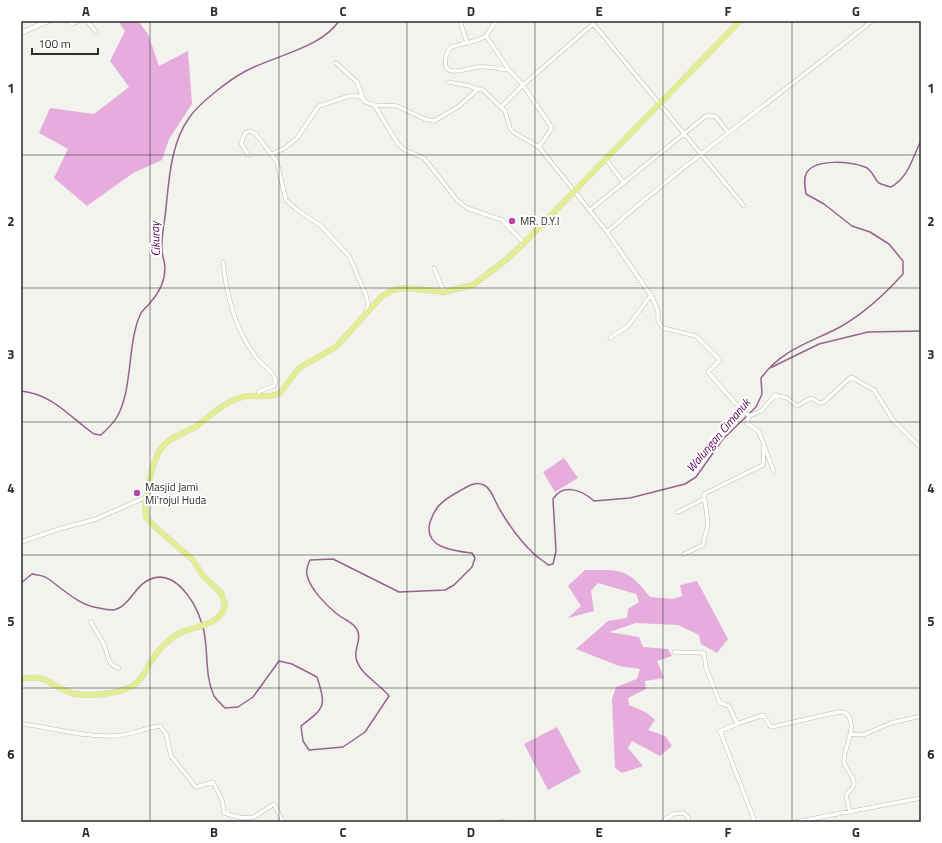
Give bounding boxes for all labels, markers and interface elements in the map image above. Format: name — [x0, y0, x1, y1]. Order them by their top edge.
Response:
text: A — [82, 1, 90, 21]
text: B — [210, 1, 218, 21]
text: C — [339, 1, 347, 21]
text: D — [467, 1, 475, 21]
text: E — [595, 1, 603, 21]
text: F — [725, 1, 732, 21]
text: G — [852, 1, 860, 21]
scale bar — [32, 30, 98, 56]
text: 100 m — [38, 34, 71, 53]
text: 1 — [7, 78, 15, 98]
text: 1 — [927, 78, 935, 98]
text: 2 — [7, 211, 15, 231]
text: 2 — [927, 211, 935, 231]
place label: MR. D.Y.I — [520, 213, 560, 229]
marker: MR. D.Y.I — [507, 216, 517, 226]
water label: Cikuray — [145, 220, 165, 257]
text: 3 — [7, 344, 15, 364]
text: 3 — [927, 344, 935, 364]
water label: Walungan Cimanuk — [681, 393, 756, 476]
text: 4 — [7, 478, 15, 498]
text: 4 — [927, 478, 935, 498]
place label: Masjid Jami Mi'rojul Huda — [145, 479, 207, 508]
marker: Masjid Jami Mi'rojul Huda — [132, 488, 142, 498]
text: 5 — [7, 611, 15, 631]
text: 5 — [927, 611, 935, 631]
text: 6 — [7, 744, 15, 764]
text: 6 — [927, 744, 935, 764]
text: A — [82, 822, 90, 842]
text: B — [210, 822, 218, 842]
text: C — [339, 822, 347, 842]
text: D — [467, 822, 475, 842]
text: E — [595, 822, 603, 842]
text: F — [725, 822, 732, 842]
text: G — [852, 822, 860, 842]

